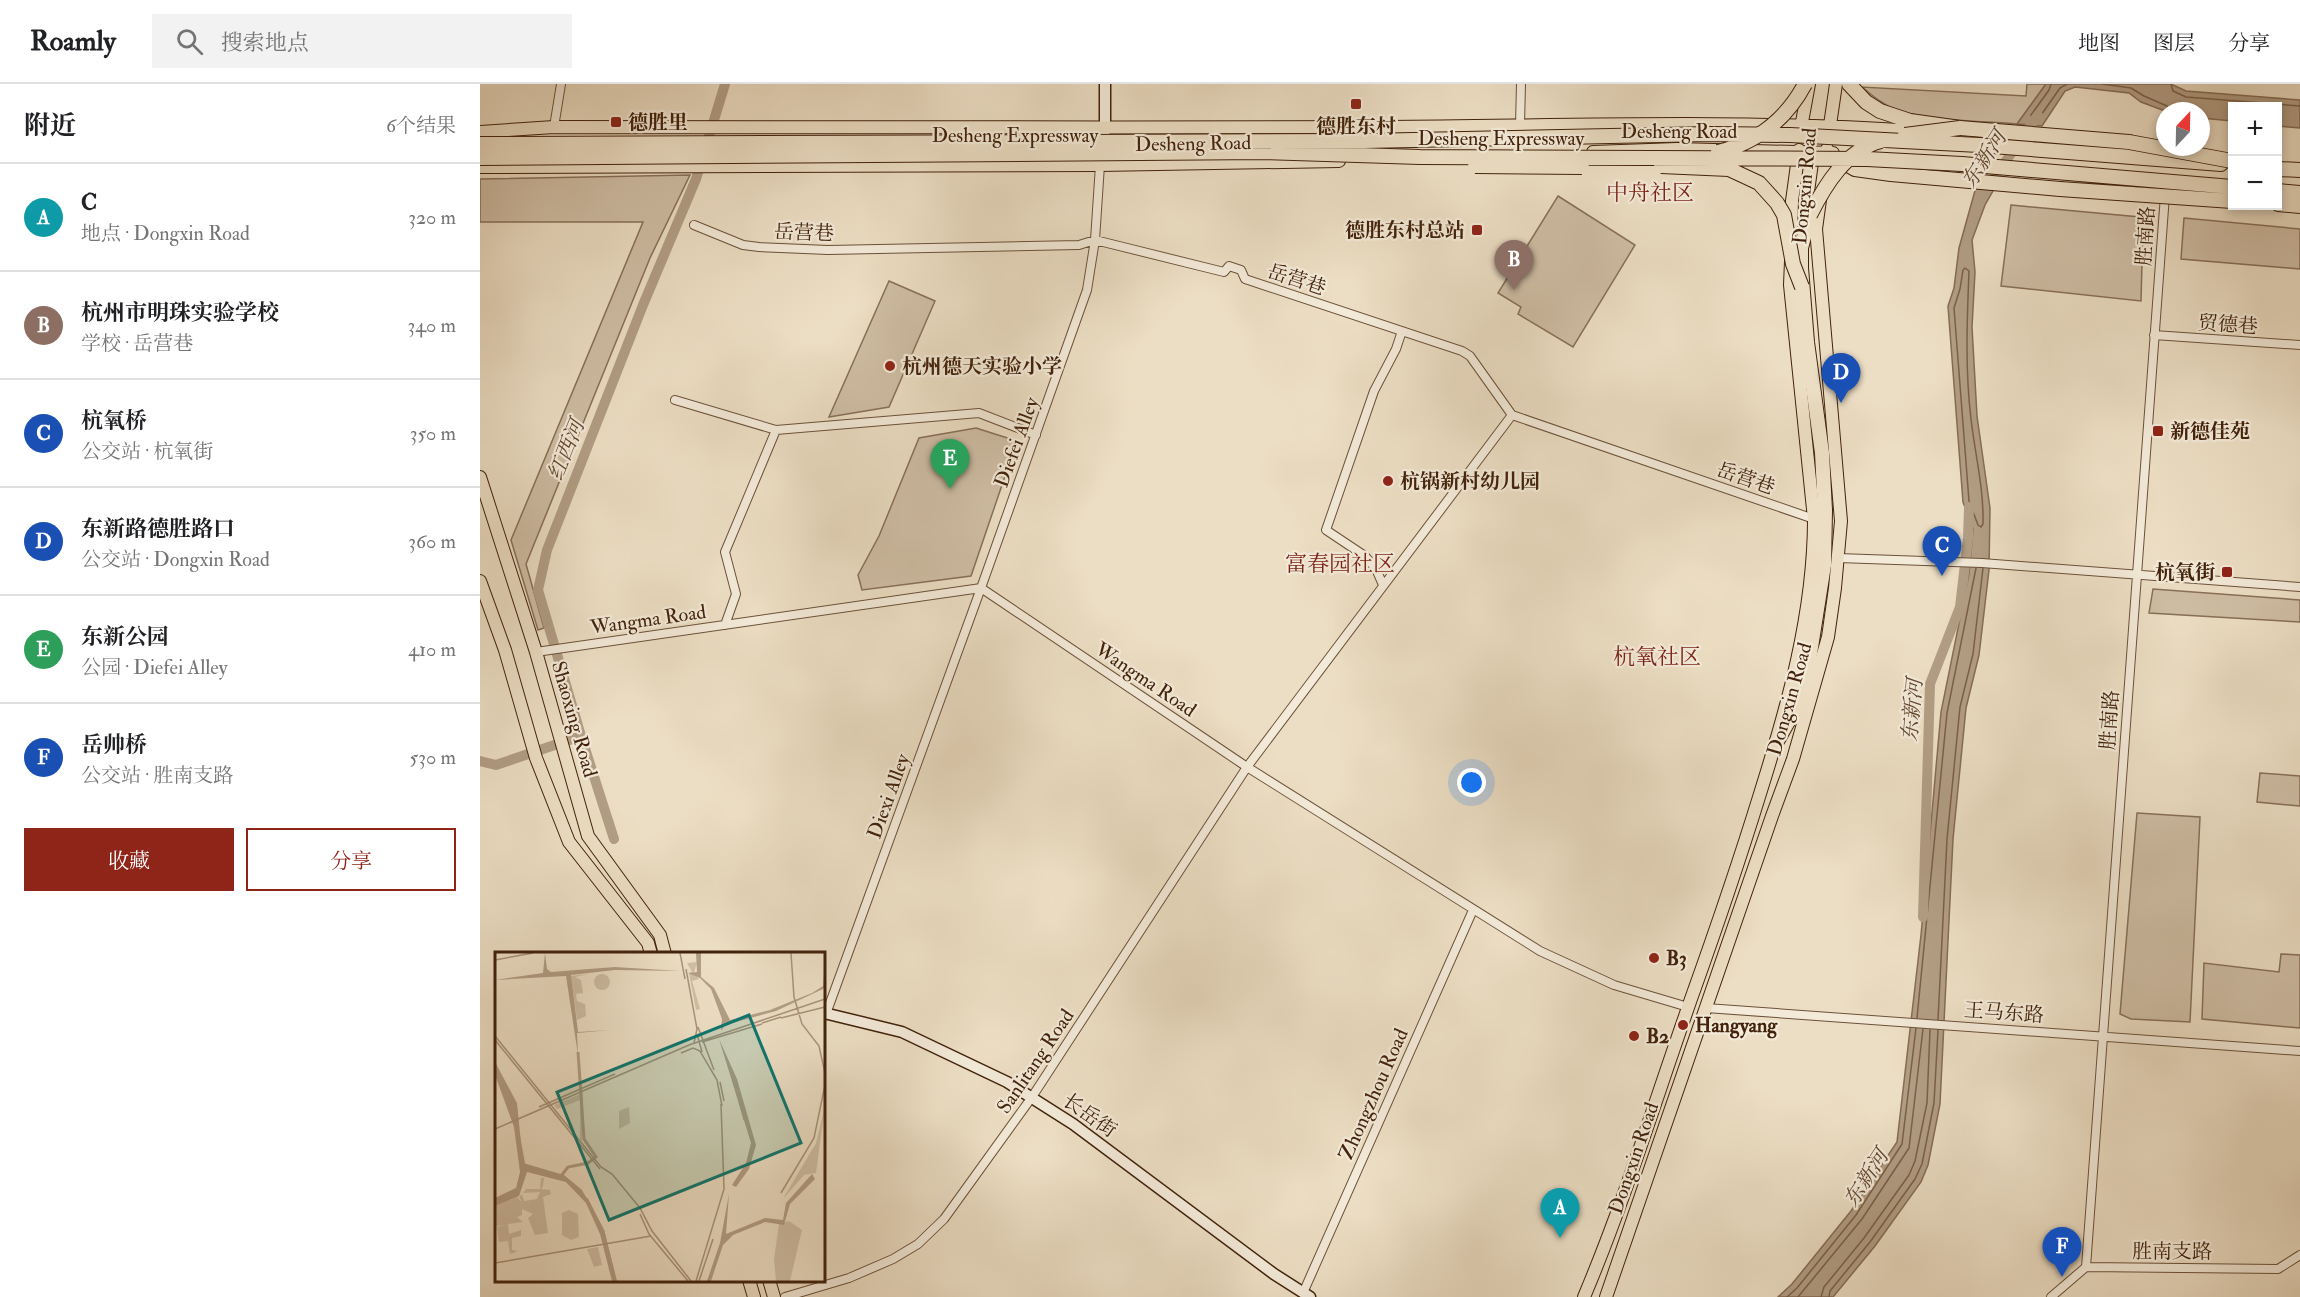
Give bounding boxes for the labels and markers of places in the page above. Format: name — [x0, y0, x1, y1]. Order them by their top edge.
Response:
marker: 德胜东村 — [1349, 97, 1363, 111]
place label: 德胜里 — [628, 110, 688, 135]
place label: 德胜东村 — [1316, 114, 1396, 139]
marker: 德胜里 — [609, 115, 623, 129]
place label: 德胜东村总站 — [1345, 218, 1465, 243]
marker: 德胜东村总站 — [1470, 223, 1484, 237]
pin: B — [1494, 240, 1534, 290]
place label: 杭州德天实验小学 — [902, 354, 1062, 379]
pin: D — [1822, 354, 1860, 403]
marker: 杭州德天实验小学 — [883, 359, 897, 373]
place label: 新德佳苑 — [2170, 419, 2250, 444]
marker: 新德佳苑 — [2151, 424, 2165, 438]
pin: E — [930, 440, 970, 489]
place label: 杭锅新村幼儿园 — [1400, 469, 1540, 494]
marker: 杭锅新村幼儿园 — [1381, 474, 1395, 488]
pin: C — [1922, 526, 1962, 576]
place label: 杭氧街 — [2155, 560, 2215, 585]
marker: 杭氧街 — [2220, 565, 2234, 579]
place label: B3 — [1666, 946, 1687, 971]
marker: B3 — [1647, 951, 1661, 965]
place label: Hangyang — [1695, 1013, 1778, 1039]
marker: Hangyang — [1676, 1018, 1690, 1032]
place label: B2 — [1646, 1024, 1669, 1049]
marker: B2 — [1627, 1029, 1641, 1043]
pin: A — [1540, 1188, 1580, 1238]
pin: F — [2042, 1228, 2082, 1277]

